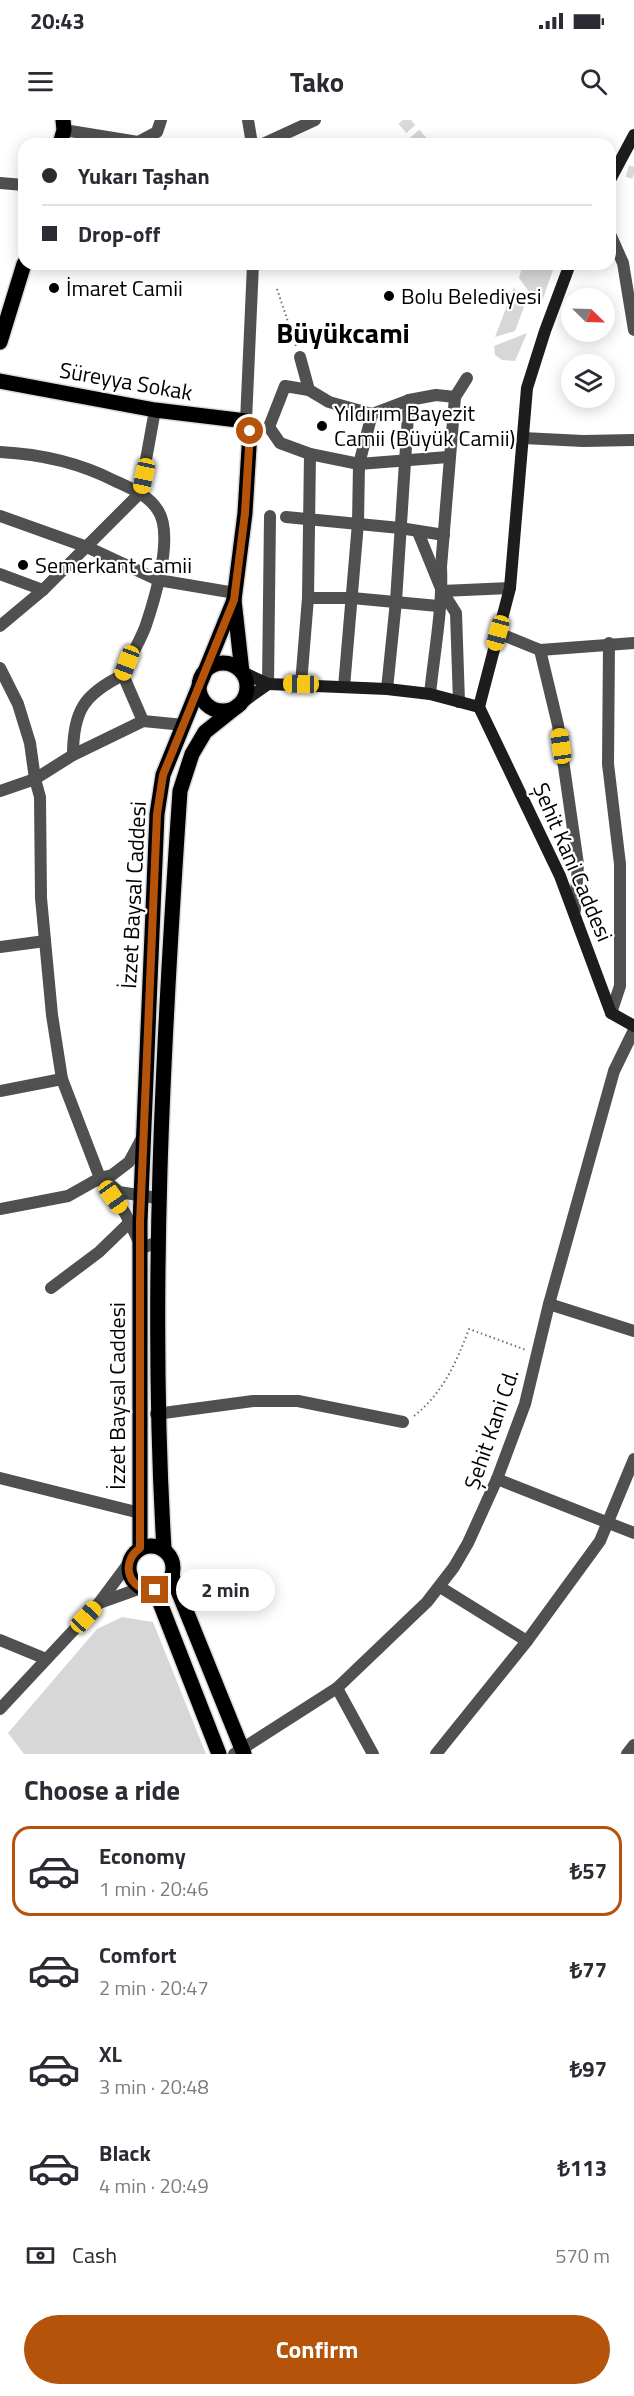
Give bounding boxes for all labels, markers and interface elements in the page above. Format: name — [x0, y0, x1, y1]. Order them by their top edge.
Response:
text: 20:43 — [30, 4, 85, 38]
text: Tako — [290, 61, 344, 102]
icon: menu — [24, 65, 57, 98]
icon: search — [577, 65, 610, 98]
text: Yukarı Taşhan — [78, 159, 210, 193]
text: Drop-off — [78, 217, 160, 251]
place label: İmaret Camii — [66, 271, 183, 305]
place label: Bolu Belediyesi — [401, 279, 542, 313]
marker: İmaret Camii — [47, 281, 61, 295]
north arrow — [561, 288, 615, 342]
map controls — [561, 288, 615, 408]
marker: Bolu Belediyesi — [382, 289, 396, 303]
district label: Büyükcami — [276, 311, 410, 354]
street label: Süreyya Sokak — [57, 353, 196, 409]
button: layers — [561, 354, 615, 408]
place label: Yıldırım Bayezit Camii (Büyük Camii) — [334, 396, 515, 455]
route start — [236, 417, 263, 444]
marker: Yıldırım Bayezit Camii (Büyük Camii) — [315, 419, 329, 433]
car — [131, 457, 157, 495]
place label: Semerkant Camii — [35, 548, 192, 582]
marker: Semerkant Camii — [16, 558, 30, 572]
car — [485, 613, 511, 653]
car — [112, 643, 142, 683]
car — [283, 675, 319, 693]
car — [550, 727, 572, 765]
street label: Şehit Kani Caddesi — [524, 777, 622, 947]
street label: İzzet Baysal Caddesi — [111, 800, 155, 990]
car — [95, 1177, 131, 1217]
street label: İzzet Baysal Caddesi — [100, 1302, 134, 1490]
street label: Şehit Kani Cd. — [455, 1364, 527, 1494]
callout: 2 min — [176, 1569, 275, 1611]
text: 2 min — [201, 1574, 250, 1605]
route end — [141, 1576, 168, 1603]
car — [67, 1598, 105, 1636]
text: Choose a ride — [24, 1769, 180, 1810]
text: Economy — [99, 1839, 186, 1873]
icon: car — [27, 1844, 81, 1898]
text: ₺57 — [570, 1854, 607, 1888]
text: 1 min · 20:46 — [99, 1873, 209, 1904]
text: Comfort — [99, 1938, 177, 1972]
icon: car — [27, 1943, 81, 1997]
text: ₺77 — [570, 1953, 607, 1987]
text: 2 min · 20:47 — [99, 1972, 209, 2003]
text: XL — [99, 2037, 122, 2071]
icon: car — [27, 2042, 81, 2096]
text: ₺97 — [570, 2052, 607, 2086]
text: 3 min · 20:48 — [99, 2071, 209, 2102]
text: Black — [99, 2136, 151, 2170]
icon: car — [27, 2141, 81, 2195]
text: ₺113 — [557, 2151, 607, 2185]
text: 4 min · 20:49 — [99, 2170, 209, 2201]
text: Cash — [72, 2238, 117, 2272]
icon: cash — [24, 2239, 57, 2272]
text: 570 m — [555, 2240, 610, 2271]
button: Confirm — [24, 2315, 610, 2384]

